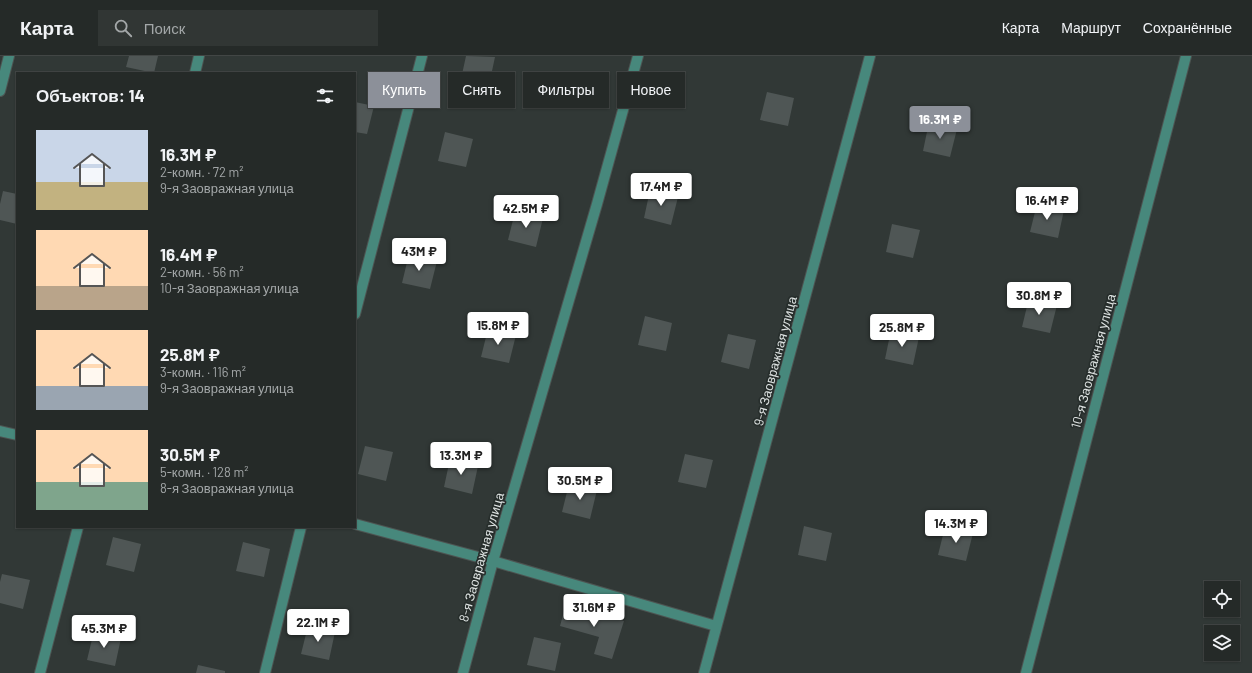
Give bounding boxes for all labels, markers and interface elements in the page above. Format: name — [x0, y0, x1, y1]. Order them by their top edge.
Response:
search box — [98, 10, 378, 46]
text: Карта — [20, 16, 74, 39]
icon: search — [112, 17, 134, 39]
text: Поиск — [144, 19, 185, 37]
text: Карта — [1002, 19, 1039, 36]
text: Маршрут — [1061, 19, 1121, 36]
text: Сохранённые — [1143, 19, 1232, 36]
chip: Купить — [368, 72, 440, 108]
chip: Снять — [448, 72, 515, 108]
chip: Фильтры — [523, 72, 609, 108]
chip: Новое — [617, 72, 685, 108]
text: Объектов: 14 — [36, 85, 145, 105]
icon: filters — [314, 85, 336, 107]
pin: 16.3M ₽ — [903, 106, 977, 140]
text: 16.3M ₽ — [918, 111, 962, 127]
text: 16.3M ₽ — [160, 144, 216, 164]
icon: home — [68, 146, 116, 194]
text: 2-комн. · 72 m² — [160, 164, 244, 180]
pin: 17.4M ₽ — [624, 173, 698, 207]
text: 17.4M ₽ — [640, 178, 682, 194]
text: 9-я Заовражная улица — [160, 180, 294, 196]
pin: 16.4M ₽ — [1010, 187, 1084, 221]
text: 16.4M ₽ — [1025, 192, 1069, 208]
pin: 42.5M ₽ — [489, 195, 563, 229]
text: 42.5M ₽ — [503, 200, 549, 216]
pin: 43M ₽ — [391, 238, 447, 272]
text: 43M ₽ — [401, 243, 437, 259]
text: 16.4M ₽ — [160, 244, 218, 264]
icon: home — [68, 246, 116, 294]
text: 2-комн. · 56 m² — [160, 264, 244, 280]
text: 10-я Заовражная улица — [160, 280, 299, 296]
pin: 30.8M ₽ — [1002, 282, 1076, 316]
text: 30.8M ₽ — [1016, 287, 1062, 303]
street label: 10-я Заовражная улица — [1067, 291, 1119, 430]
street label: 9-я Заовражная улица — [750, 294, 800, 428]
pin: 15.8M ₽ — [461, 312, 535, 346]
pin: 25.8M ₽ — [865, 314, 939, 348]
text: 15.8M ₽ — [476, 317, 520, 333]
text: 25.8M ₽ — [879, 319, 925, 335]
text: 25.8M ₽ — [160, 344, 220, 364]
icon: home — [68, 346, 116, 394]
text: 3-комн. · 116 m² — [160, 364, 246, 380]
text: 9-я Заовражная улица — [160, 380, 294, 396]
pin: 13.3M ₽ — [424, 442, 498, 476]
text: 30.5M ₽ — [160, 444, 220, 464]
icon: home — [68, 446, 116, 494]
text: 13.3M ₽ — [439, 447, 483, 463]
text: 5-комн. · 128 m² — [160, 464, 248, 480]
pin: 30.5M ₽ — [543, 467, 617, 501]
text: 30.5M ₽ — [557, 472, 603, 488]
text: 8-я Заовражная улица — [160, 480, 294, 496]
street label: 8-я Заовражная улица — [455, 490, 507, 623]
pin: 14.3M ₽ — [919, 510, 993, 544]
text: 14.3M ₽ — [934, 515, 978, 531]
map controls — [1204, 581, 1240, 661]
button: locate — [1204, 581, 1240, 617]
pin: 31.6M ₽ — [557, 594, 631, 628]
text: 31.6M ₽ — [572, 599, 616, 615]
pin: 22.1M ₽ — [281, 609, 355, 643]
text: 22.1M ₽ — [296, 614, 340, 630]
pin: 45.3M ₽ — [67, 615, 141, 649]
text: 45.3M ₽ — [81, 620, 127, 636]
button: layers — [1204, 625, 1240, 661]

